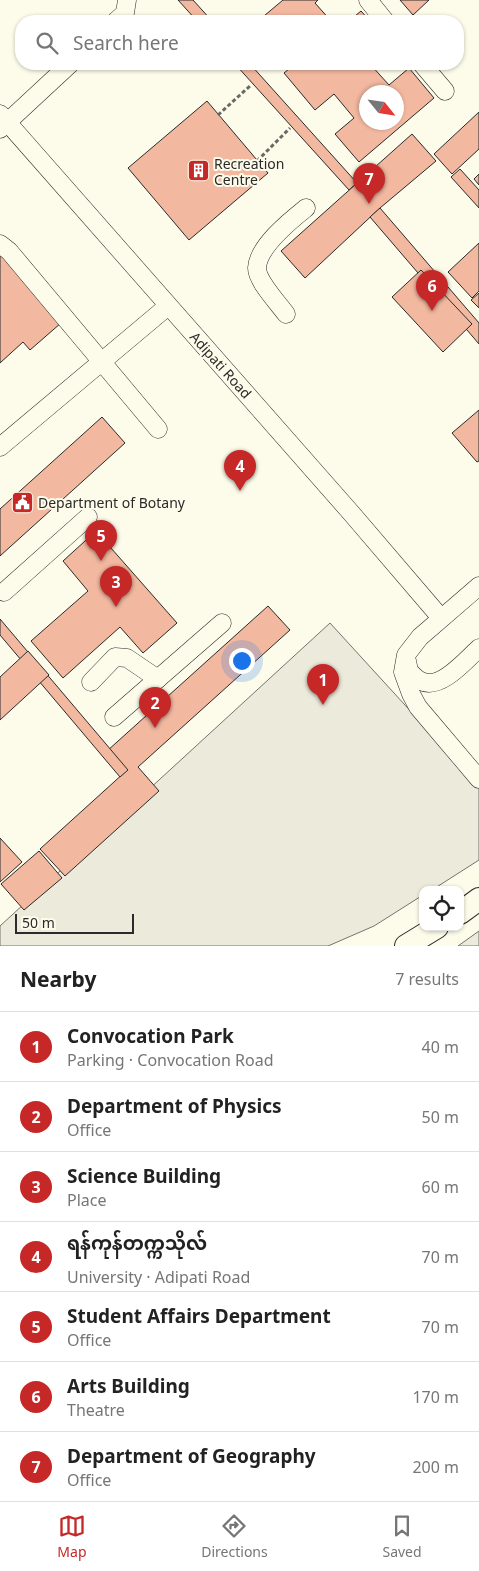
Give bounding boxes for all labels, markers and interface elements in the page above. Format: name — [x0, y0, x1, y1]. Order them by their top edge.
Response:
search box — [15, 15, 464, 70]
icon: search — [33, 29, 61, 57]
text: Search here — [73, 30, 179, 56]
north arrow — [359, 85, 404, 130]
place label: Recreation Centre — [214, 154, 284, 189]
building icon: Recreation Centre — [186, 159, 210, 183]
pin: 7 — [353, 163, 385, 204]
pin: 6 — [416, 270, 448, 311]
street label: Adipati Road — [186, 328, 256, 402]
pin: 4 — [224, 450, 256, 491]
public building icon: Department of Botany — [10, 490, 34, 514]
place label: Department of Botany — [38, 493, 186, 512]
pin: 5 — [85, 520, 117, 561]
pin: 3 — [100, 566, 132, 607]
your location — [229, 648, 255, 674]
pin: 1 — [307, 664, 339, 705]
pin: 2 — [139, 687, 171, 728]
map controls — [419, 886, 464, 931]
button: locate — [419, 886, 464, 931]
scale bar — [15, 911, 134, 934]
text: 50 m — [22, 913, 55, 932]
text: Nearby — [20, 965, 96, 993]
text: 7 results — [395, 968, 459, 990]
text: Convocation Park — [67, 1023, 234, 1049]
text: 1 — [31, 1036, 41, 1058]
text: 40 m — [422, 1036, 459, 1058]
text: Parking · Convocation Road — [67, 1049, 274, 1071]
text: Department of Physics — [67, 1093, 282, 1119]
text: 2 — [31, 1106, 41, 1128]
text: 50 m — [422, 1106, 459, 1128]
text: Office — [67, 1119, 111, 1141]
text: Science Building — [67, 1163, 221, 1189]
text: 3 — [31, 1176, 41, 1198]
text: 60 m — [422, 1176, 459, 1198]
text: Place — [67, 1189, 107, 1211]
text: ရန်ကုန်တက္ကသိုလ် — [67, 1230, 207, 1256]
text: 4 — [31, 1246, 41, 1268]
text: 70 m — [422, 1246, 459, 1268]
text: University · Adipati Road — [67, 1266, 250, 1288]
text: Student Affairs Department — [67, 1303, 331, 1329]
text: 5 — [31, 1316, 41, 1338]
text: 70 m — [422, 1316, 459, 1338]
text: Office — [67, 1329, 111, 1351]
text: Arts Building — [67, 1373, 190, 1399]
text: 6 — [31, 1386, 41, 1408]
text: 170 m — [412, 1386, 459, 1408]
text: Theatre — [67, 1399, 125, 1421]
text: Department of Geography — [67, 1443, 316, 1469]
text: 7 — [31, 1456, 41, 1478]
text: 200 m — [412, 1456, 459, 1478]
text: Office — [67, 1469, 111, 1491]
tab: Map — [57, 1512, 87, 1561]
tab: Directions — [201, 1512, 268, 1561]
tab: Saved — [382, 1512, 422, 1561]

